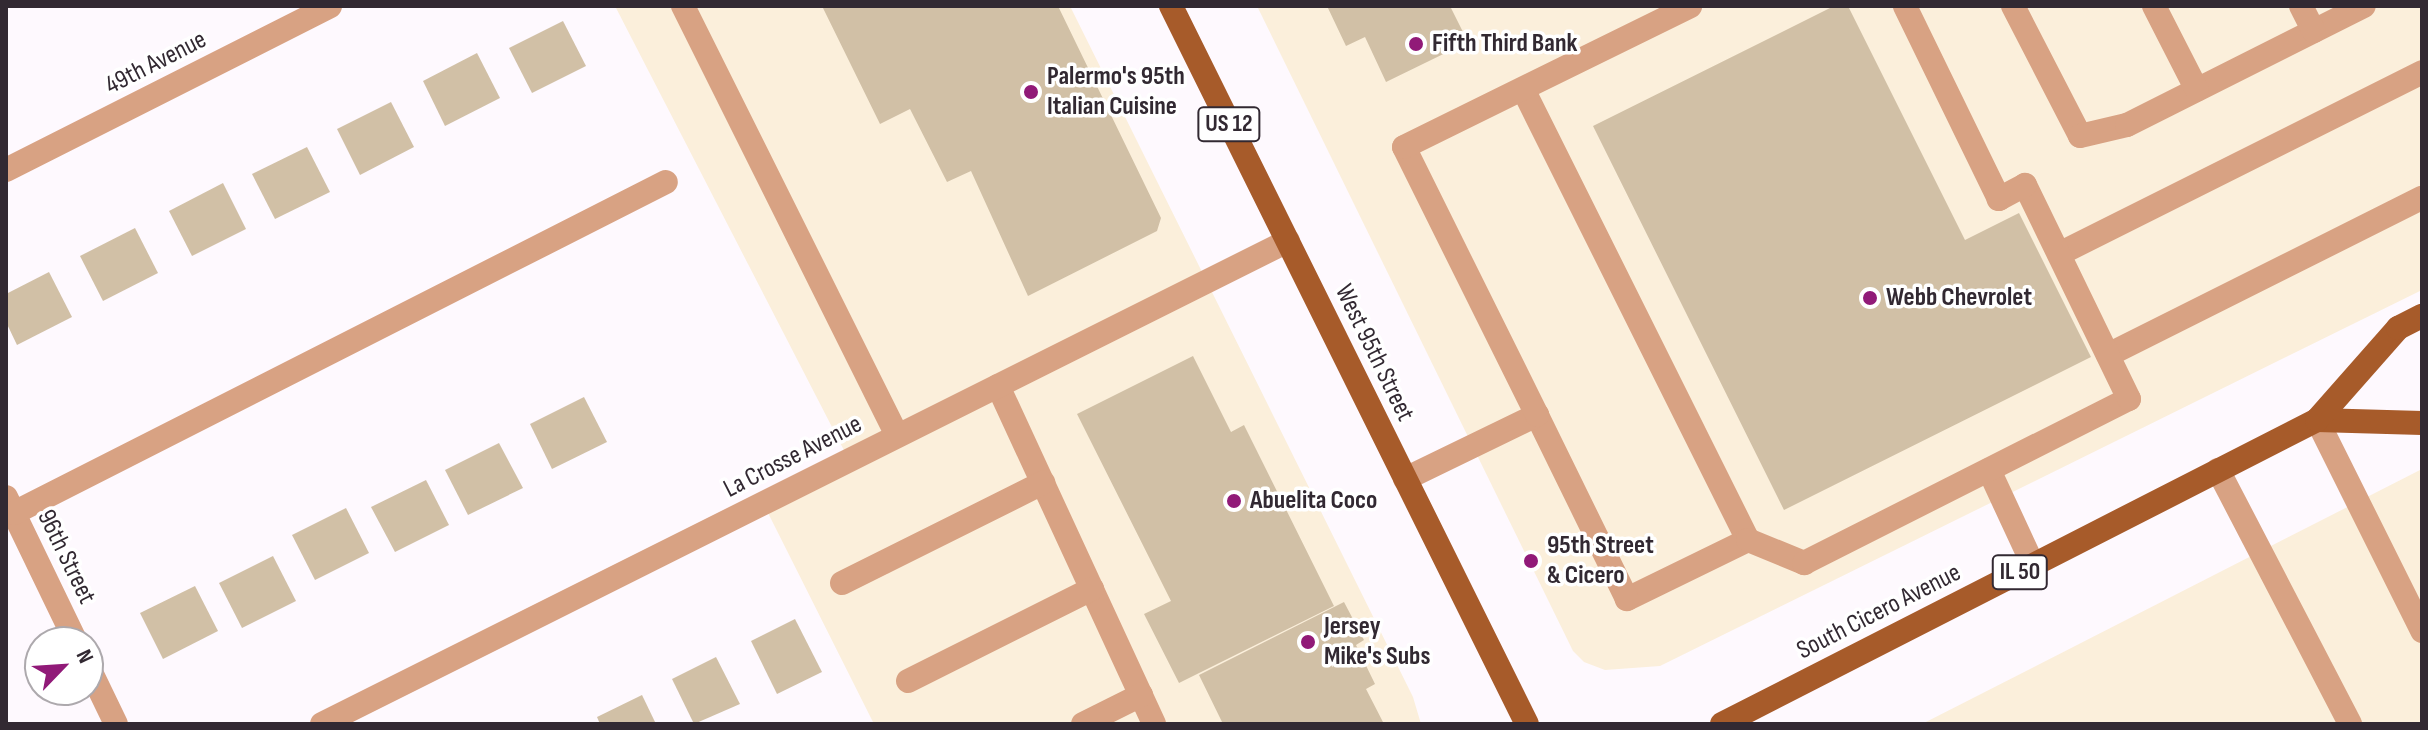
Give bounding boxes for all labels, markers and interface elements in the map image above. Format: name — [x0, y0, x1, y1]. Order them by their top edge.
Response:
street label: 49th Avenue — [100, 24, 212, 102]
place label: Fifth Third Bank — [1432, 28, 1577, 60]
marker: Fifth Third Bank — [1407, 35, 1425, 53]
place label: Palermo's 95th Italian Cuisine — [1047, 61, 1185, 122]
marker: Palermo's 95th Italian Cuisine — [1022, 83, 1040, 101]
road number: US 12 — [1197, 104, 1261, 144]
street label: West 95th Street — [1327, 280, 1421, 426]
place label: Webb Chevrolet — [1886, 282, 2032, 314]
marker: Webb Chevrolet — [1861, 289, 1879, 307]
street label: La Crosse Avenue — [719, 409, 867, 505]
place label: Abuelita Coco — [1250, 485, 1377, 517]
marker: Abuelita Coco — [1225, 492, 1243, 510]
street label: 96th Street — [30, 505, 102, 609]
place label: 95th Street & Cicero — [1547, 530, 1654, 592]
marker: 95th Street & Cicero — [1522, 552, 1540, 570]
road number: IL 50 — [1990, 552, 2050, 592]
street label: South Cicero Avenue — [1792, 557, 1966, 667]
place label: Jersey Mike's Subs — [1324, 611, 1430, 672]
north arrow — [24, 626, 104, 706]
marker: Jersey Mike's Subs — [1299, 633, 1317, 651]
text: N — [70, 645, 99, 668]

